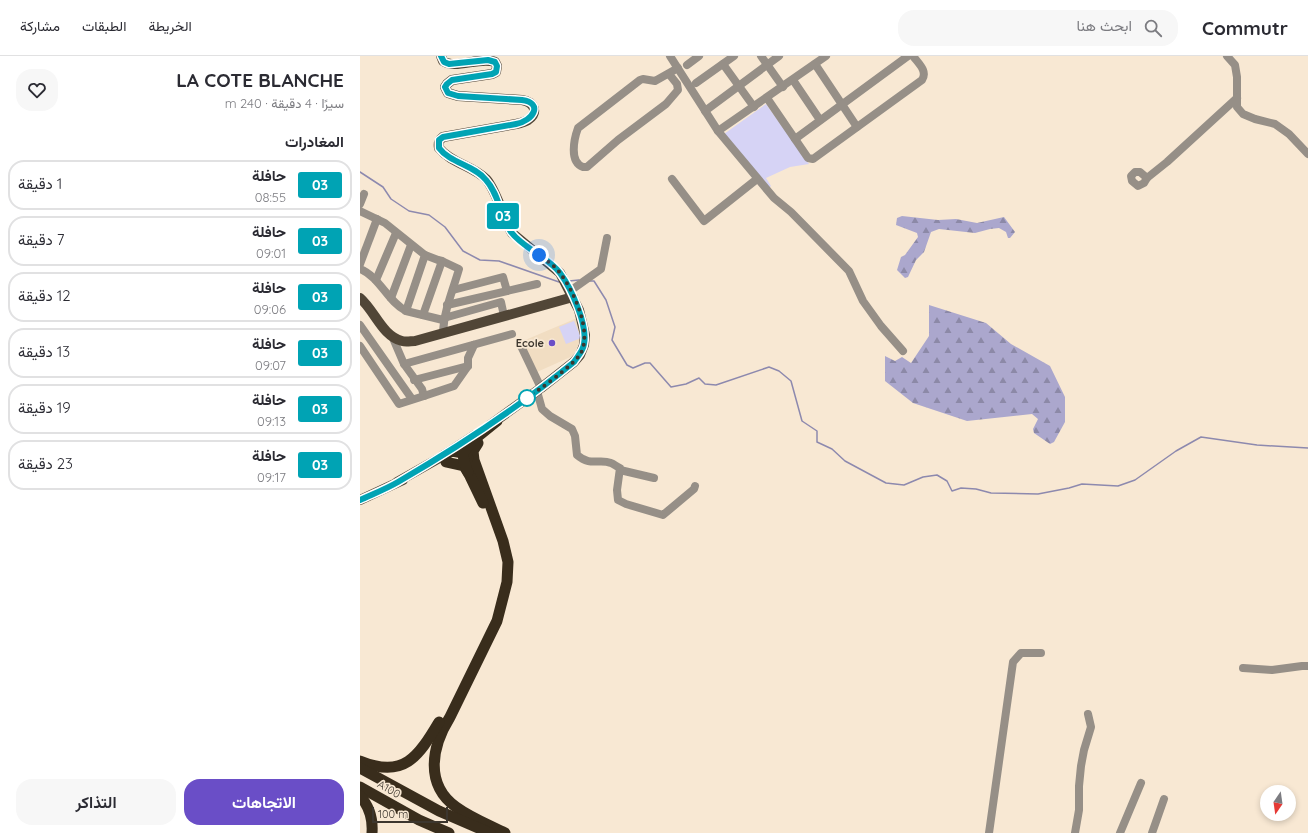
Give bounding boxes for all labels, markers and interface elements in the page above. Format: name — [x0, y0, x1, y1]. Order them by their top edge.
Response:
search box — [898, 10, 1178, 46]
text: ابحث هنا — [1076, 16, 1132, 35]
text: Commutr — [1202, 16, 1288, 40]
text: مشاركة — [20, 17, 60, 35]
text: الطبقات — [82, 17, 126, 35]
text: الخريطة — [148, 17, 192, 35]
icon: search — [1142, 17, 1164, 39]
text: LA COTE BLANCHE — [176, 68, 344, 92]
button: heart — [16, 69, 58, 111]
text: سيرًا · 4 دقيقة · 240 m — [225, 95, 344, 111]
text: المغادرات — [285, 132, 344, 151]
text: حافلة — [252, 166, 286, 185]
text: 1 دقيقة — [18, 174, 62, 193]
text: 03 — [312, 176, 328, 194]
text: 08:55 — [255, 189, 286, 205]
line badge: 03 — [485, 203, 521, 229]
text: 03 — [495, 207, 511, 225]
text: حافلة — [252, 222, 286, 241]
text: 7 دقيقة — [18, 230, 65, 249]
text: 03 — [312, 232, 328, 250]
text: 09:01 — [256, 245, 286, 261]
your location — [529, 245, 549, 265]
text: حافلة — [252, 278, 286, 297]
text: 12 دقيقة — [18, 286, 71, 305]
text: 03 — [312, 288, 328, 306]
text: 09:06 — [254, 301, 286, 317]
text: حافلة — [252, 334, 286, 353]
place label: Ecole — [516, 336, 545, 350]
marker: Ecole — [547, 338, 557, 348]
text: 13 دقيقة — [18, 342, 70, 361]
text: 03 — [312, 344, 328, 362]
text: 09:07 — [255, 357, 286, 373]
unlabelled marker — [518, 389, 536, 407]
text: حافلة — [252, 390, 286, 409]
text: 19 دقيقة — [18, 398, 71, 417]
text: 03 — [312, 400, 328, 418]
text: 09:13 — [257, 413, 286, 429]
text: حافلة — [252, 446, 286, 465]
text: 23 دقيقة — [18, 454, 73, 473]
text: 03 — [312, 456, 328, 474]
text: 09:17 — [257, 469, 286, 485]
street label: A100 — [375, 777, 403, 801]
button: التذاكر — [16, 779, 176, 825]
button: الاتجاهات — [184, 779, 344, 825]
north arrow — [1260, 785, 1296, 821]
map controls — [1260, 785, 1296, 821]
scale bar — [372, 805, 448, 824]
text: 100 m — [378, 807, 408, 821]

